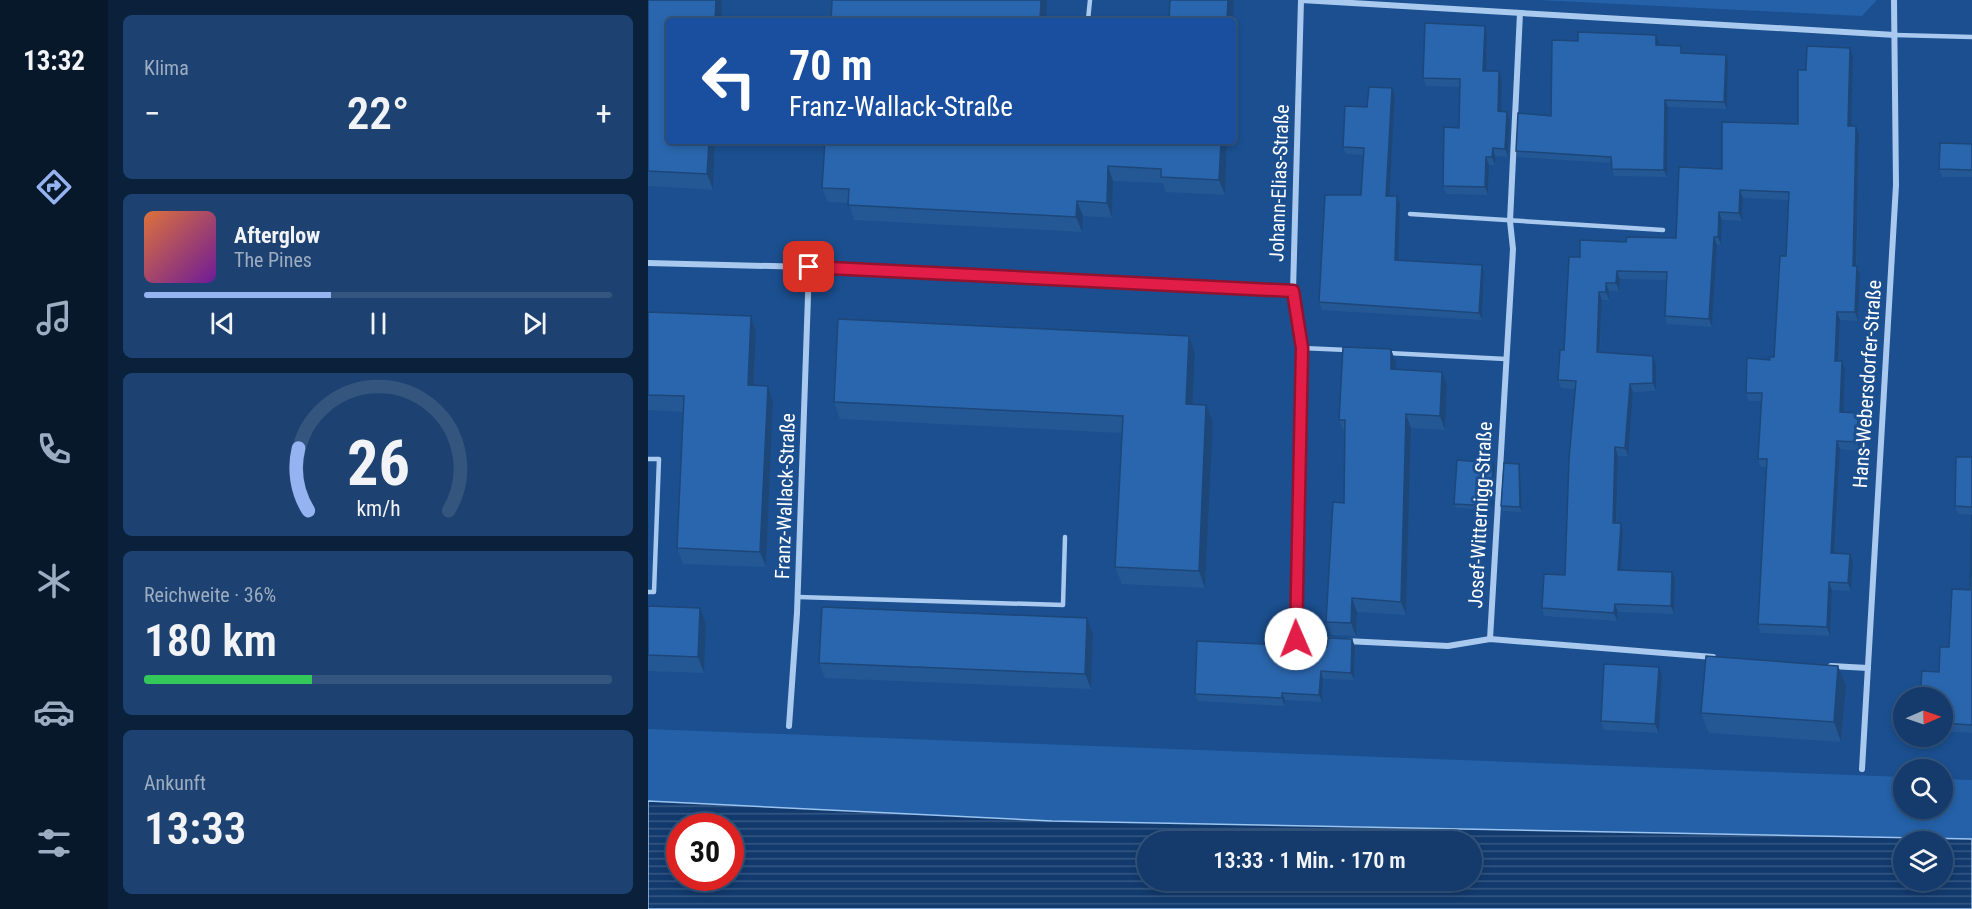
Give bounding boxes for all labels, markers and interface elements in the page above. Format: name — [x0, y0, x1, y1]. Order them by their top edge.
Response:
text: 70 m — [789, 41, 872, 90]
icon: left — [690, 42, 768, 120]
text: 13:32 — [23, 45, 85, 77]
text: Klima — [144, 56, 189, 80]
text: 22° — [347, 87, 409, 140]
text: Franz-Wallack-Straße — [789, 91, 1013, 123]
text: − — [144, 94, 161, 133]
text: + — [596, 94, 612, 133]
street label: Johann-Elias-Straße — [1264, 104, 1294, 262]
icon: directions — [33, 166, 75, 208]
text: Afterglow — [234, 223, 320, 248]
pin — [783, 241, 834, 292]
text: The Pines — [234, 248, 312, 272]
icon: arrive — [792, 250, 825, 283]
street label: Hans-Webersdorfer-Straße — [1848, 279, 1886, 489]
icon: music — [33, 297, 75, 339]
icon: previous — [206, 307, 239, 340]
icon: pause — [362, 307, 395, 340]
icon: next — [518, 307, 551, 340]
street label: Franz-Wallack-Straße — [770, 413, 800, 579]
street label: Josef-Witternigg-Straße — [1463, 421, 1497, 609]
icon: phone — [33, 428, 75, 470]
text: 26 — [346, 428, 410, 501]
text: km/h — [356, 497, 400, 522]
icon: climate — [33, 560, 75, 602]
text: Reichweite · 36% — [144, 583, 276, 607]
position arrow — [1264, 607, 1328, 671]
text: 180 km — [144, 614, 277, 667]
north arrow — [1893, 687, 1953, 747]
map controls — [1893, 687, 1953, 891]
icon: car — [33, 691, 75, 733]
button: search — [1893, 759, 1953, 819]
text: Ankunft — [144, 771, 206, 795]
text: 13:33 — [144, 802, 246, 855]
speed limit sign: 30 — [666, 813, 744, 891]
icon: filters — [33, 822, 75, 864]
button: layers — [1893, 831, 1953, 891]
text: 13:33 · 1 Min. · 170 m — [1213, 848, 1406, 873]

